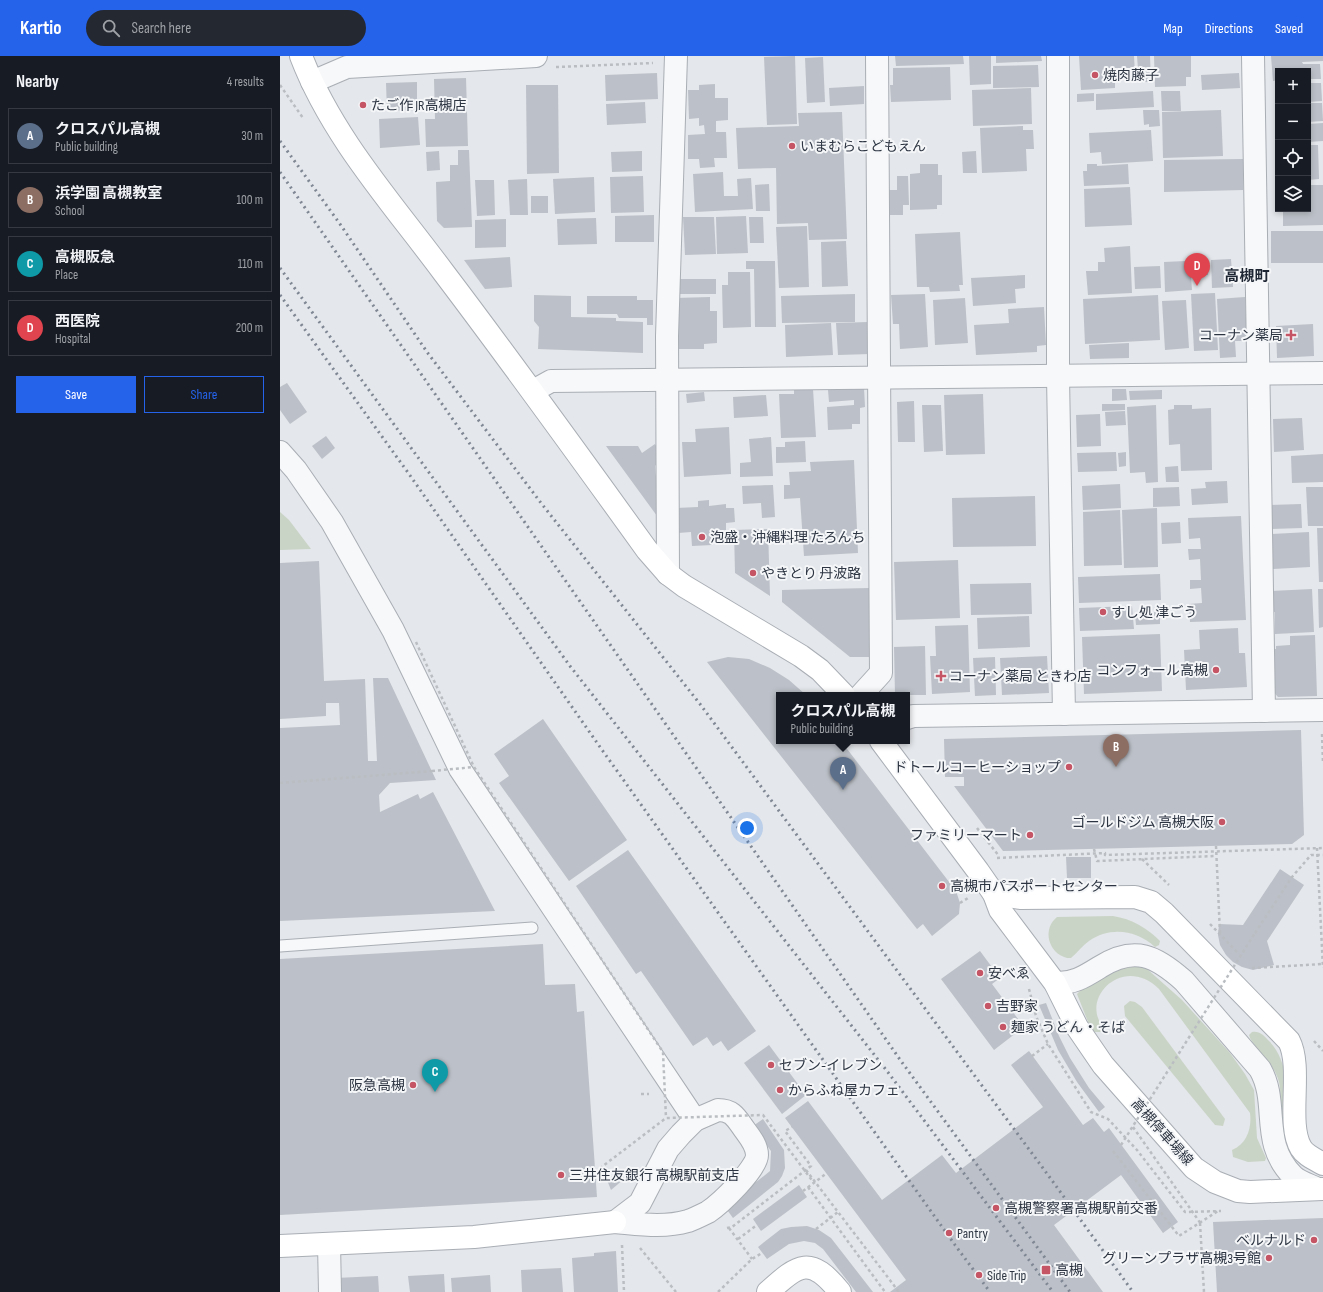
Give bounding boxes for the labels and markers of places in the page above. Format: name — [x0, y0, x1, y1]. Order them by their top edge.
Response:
place label: 焼肉藤子 — [1103, 67, 1159, 84]
marker: 焼肉藤子 — [1090, 70, 1100, 80]
place label: たご作 JR高槻店 — [371, 97, 467, 114]
marker: たご作 JR高槻店 — [358, 100, 368, 110]
place label: いまむらこどもえん — [800, 138, 926, 155]
marker: いまむらこどもえん — [787, 141, 797, 151]
pin: D — [1184, 253, 1210, 286]
place label: コーナン薬局 — [1199, 327, 1283, 344]
marker: コーナン薬局 — [1286, 330, 1296, 340]
place label: 泡盛・沖縄料理 たろんち — [710, 529, 865, 546]
marker: 泡盛・沖縄料理 たろんち — [697, 532, 707, 542]
place label: やきとり 丹波路 — [761, 565, 861, 582]
marker: やきとり 丹波路 — [748, 568, 758, 578]
place label: すし処 津ごう — [1111, 604, 1197, 621]
marker: すし処 津ごう — [1098, 607, 1108, 617]
place label: コンフォール高槻 — [1096, 662, 1208, 679]
marker: コンフォール高槻 — [1211, 665, 1221, 675]
place label: コーナン薬局 ときわ店 — [949, 668, 1091, 685]
marker: コーナン薬局 ときわ店 — [936, 671, 946, 681]
pin: B — [1103, 734, 1129, 767]
pin: A — [830, 757, 856, 790]
place label: ドトールコーヒーショップ — [894, 759, 1061, 776]
marker: ドトールコーヒーショップ — [1064, 762, 1074, 772]
place label: ゴールドジム 高槻大阪 — [1072, 814, 1214, 831]
marker: ゴールドジム 高槻大阪 — [1217, 817, 1227, 827]
place label: ファミリーマート — [910, 827, 1022, 844]
marker: ファミリーマート — [1025, 830, 1035, 840]
place label: 高槻市パスポートセンター — [950, 878, 1118, 895]
marker: 高槻市パスポートセンター — [937, 881, 947, 891]
place label: 安べゑ — [988, 965, 1030, 982]
marker: 安べゑ — [975, 968, 985, 978]
place label: 吉野家 — [996, 998, 1038, 1015]
marker: 吉野家 — [983, 1001, 993, 1011]
place label: 麺家 うどん・そば — [1011, 1019, 1125, 1036]
marker: 麺家 うどん・そば — [998, 1022, 1008, 1032]
place label: セブン-イレブン — [779, 1057, 882, 1074]
pin: C — [422, 1059, 448, 1092]
marker: セブン-イレブン — [766, 1060, 776, 1070]
place label: 阪急高槻 — [349, 1077, 405, 1094]
marker: 阪急高槻 — [408, 1080, 418, 1090]
place label: からふね屋カフェ — [788, 1082, 900, 1099]
marker: からふね屋カフェ — [775, 1085, 785, 1095]
place label: 三井住友銀行 高槻駅前支店 — [569, 1167, 739, 1184]
marker: 三井住友銀行 高槻駅前支店 — [556, 1170, 566, 1180]
place label: 高槻警察署高槻駅前交番 — [1004, 1200, 1158, 1217]
marker: 高槻警察署高槻駅前交番 — [991, 1203, 1001, 1213]
place label: Pantry — [957, 1225, 989, 1242]
marker: Pantry — [944, 1228, 954, 1238]
place label: ベルナルド — [1236, 1232, 1306, 1249]
marker: ベルナルド — [1309, 1235, 1319, 1245]
place label: グリーンプラザ高槻3号館 — [1102, 1250, 1261, 1267]
marker: グリーンプラザ高槻3号館 — [1264, 1253, 1274, 1263]
place label: 高槻 — [1055, 1262, 1083, 1279]
marker: 高槻 — [1040, 1264, 1052, 1276]
place label: Side Trip — [987, 1267, 1027, 1284]
marker: Side Trip — [974, 1270, 984, 1280]

